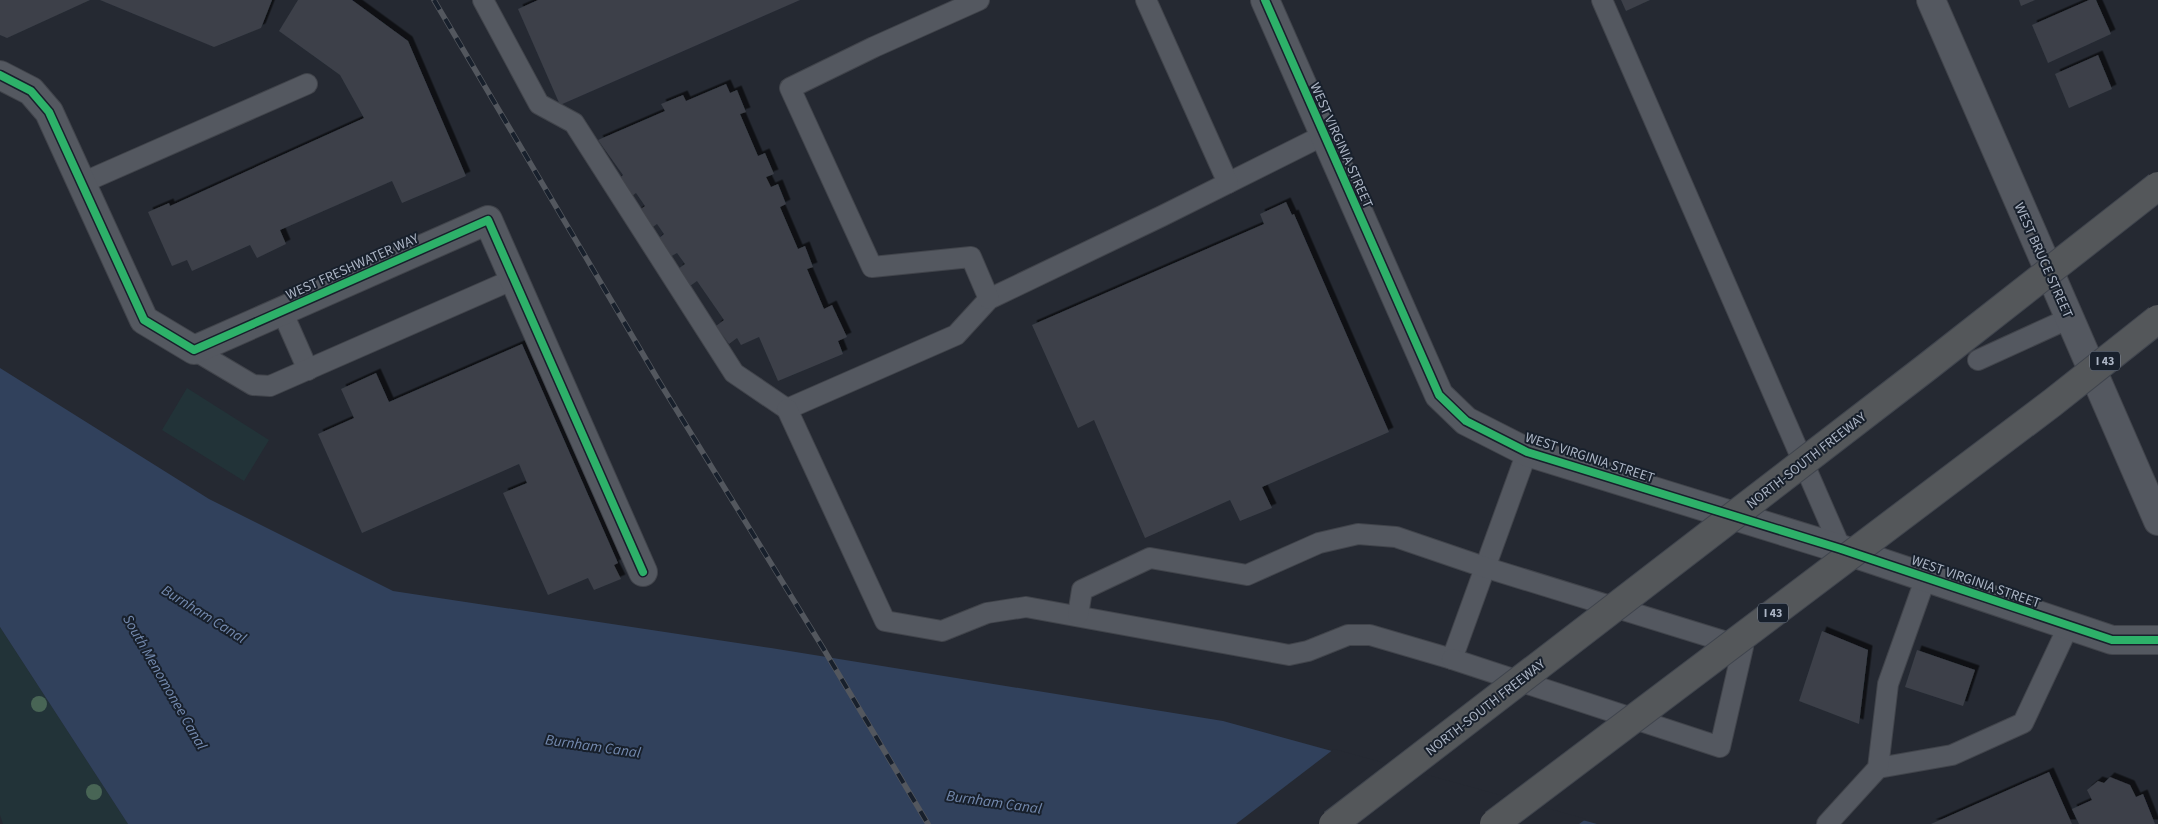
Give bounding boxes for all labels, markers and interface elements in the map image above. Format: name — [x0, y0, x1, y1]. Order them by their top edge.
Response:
street label: WEST VIRGINIA STREET — [1304, 80, 1378, 212]
street label: WEST BRUCE STREET — [2009, 200, 2078, 322]
street label: WEST FRESHWATER WAY — [283, 228, 422, 305]
road number: I 43 — [2090, 352, 2120, 371]
street label: NORTH-SOUTH FREEWAY — [1743, 408, 1871, 514]
street label: WEST VIRGINIA STREET — [1522, 428, 1658, 488]
street label: WEST VIRGINIA STREET — [1909, 550, 2043, 614]
water label: Burnham Canal — [157, 580, 250, 649]
road number: I 43 — [1758, 604, 1788, 622]
water label: South Menomonee Canal — [117, 611, 212, 754]
street label: NORTH-SOUTH FREEWAY — [1422, 655, 1550, 761]
water label: Burnham Canal — [544, 729, 642, 764]
water label: Burnham Canal — [945, 785, 1043, 820]

